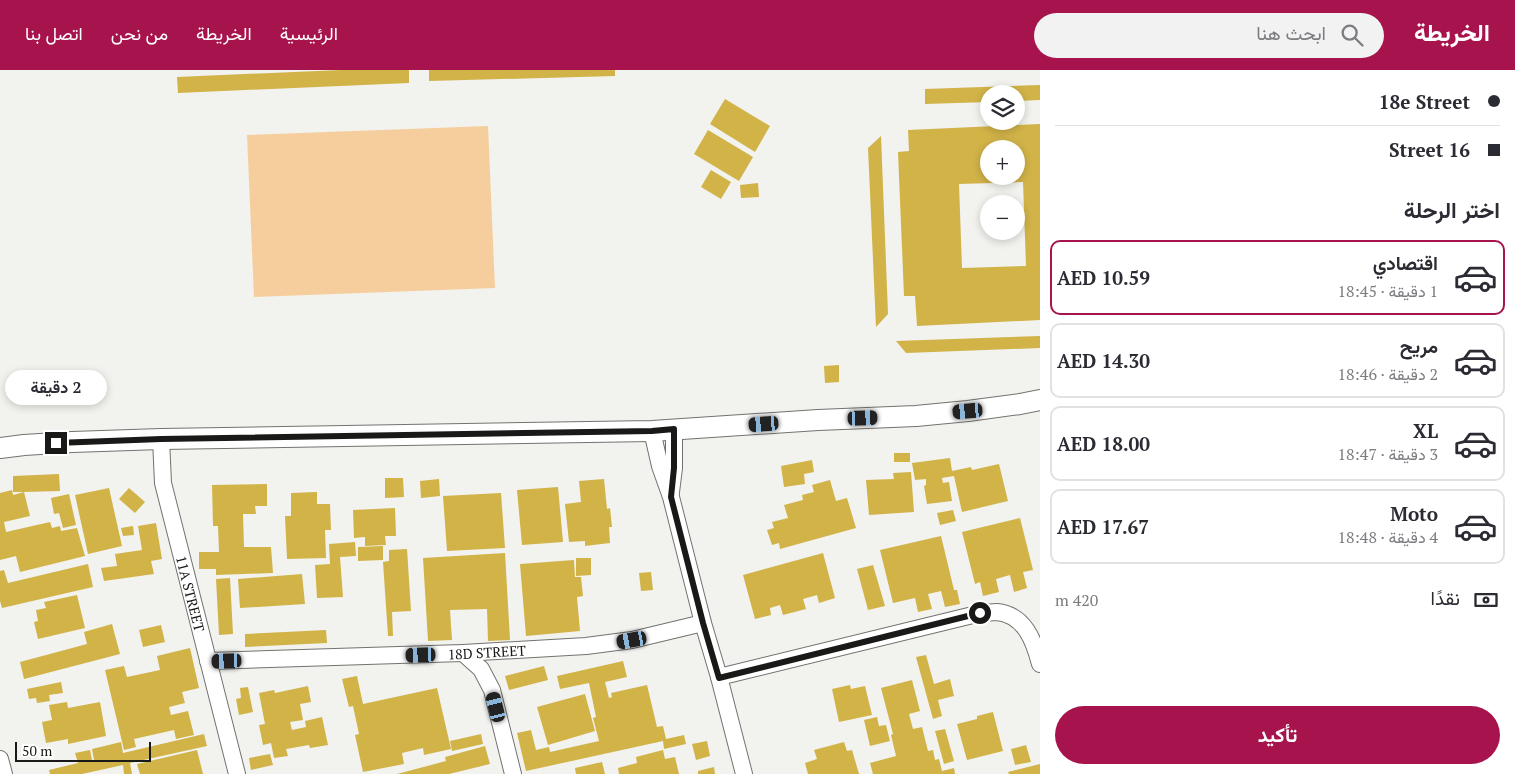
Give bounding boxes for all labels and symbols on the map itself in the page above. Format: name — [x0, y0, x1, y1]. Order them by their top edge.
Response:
callout: 2 دقيقة — [5, 370, 107, 406]
car — [952, 402, 983, 420]
car — [847, 410, 878, 426]
car — [748, 415, 779, 433]
route end — [45, 432, 67, 454]
street label: 11A STREET — [172, 553, 210, 634]
route start — [969, 602, 991, 624]
car — [615, 630, 648, 650]
street label: 18D STREET — [447, 640, 527, 663]
car — [405, 647, 436, 663]
car — [211, 653, 242, 669]
car — [485, 691, 506, 723]
scale bar — [15, 739, 151, 762]

